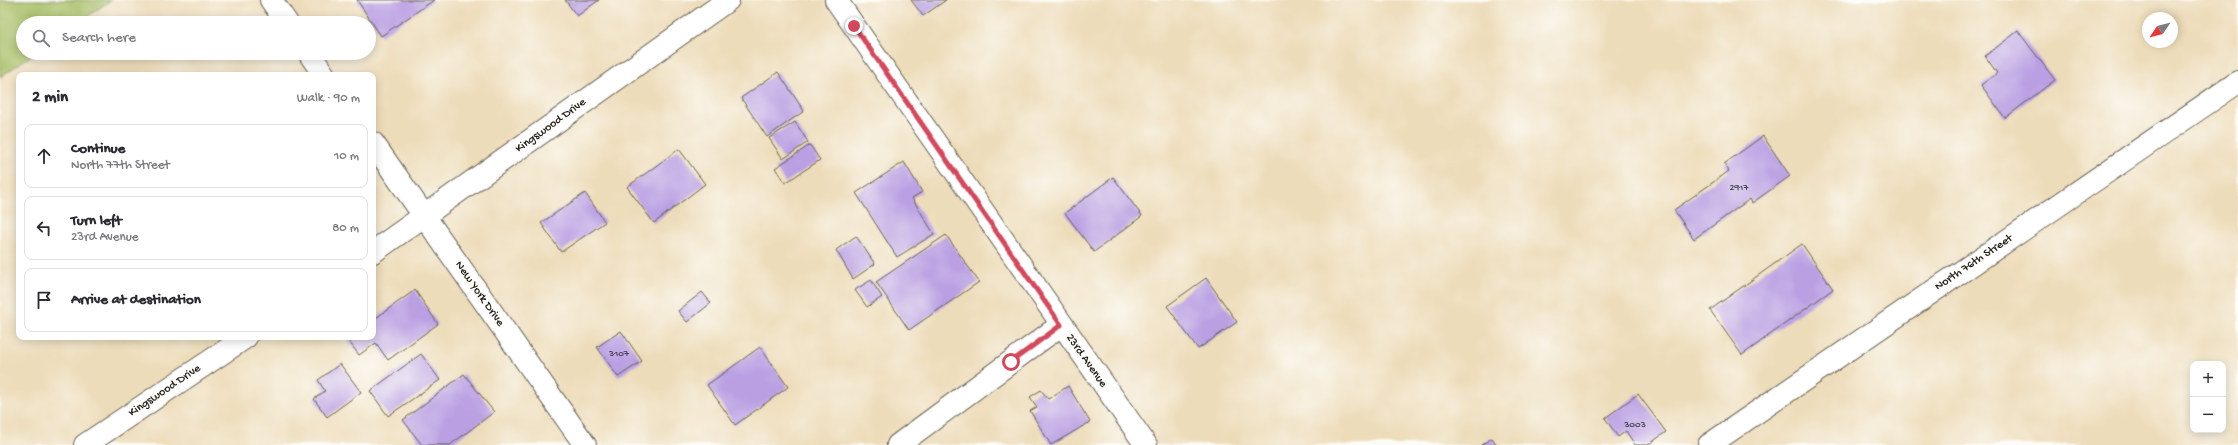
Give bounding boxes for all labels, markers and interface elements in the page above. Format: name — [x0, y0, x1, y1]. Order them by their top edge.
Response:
north arrow — [2142, 12, 2178, 48]
search box — [16, 16, 376, 60]
route end — [845, 17, 863, 35]
icon: search — [30, 27, 52, 49]
text: Search here — [62, 29, 136, 47]
text: 2 min — [32, 88, 68, 108]
text: Walk · 90 m — [297, 91, 360, 106]
street label: Kingswood Drive — [513, 95, 590, 156]
text: Continue — [71, 140, 125, 158]
icon: ahead — [33, 145, 55, 167]
text: 10 m — [334, 149, 359, 164]
text: North 77th Street — [71, 158, 170, 173]
house number: 2917 — [1729, 182, 1749, 194]
text: Turn left — [71, 212, 122, 230]
icon: left — [33, 217, 55, 239]
text: 80 m — [332, 221, 359, 236]
text: 23rd Avenue — [71, 230, 139, 245]
street label: North 76th Street — [1932, 231, 2017, 294]
street label: New York Drive — [451, 259, 507, 330]
icon: arrive — [33, 289, 55, 311]
text: Arrive at destination — [71, 291, 201, 309]
street label: 23rd Avenue — [1062, 331, 1110, 391]
house number: 3107 — [608, 348, 630, 360]
route start — [1002, 353, 1020, 371]
street label: Kingswood Drive — [126, 361, 204, 420]
map controls — [2190, 361, 2226, 433]
button: + — [2190, 361, 2226, 397]
button: − — [2190, 397, 2226, 433]
house number: 3003 — [1623, 419, 1646, 431]

